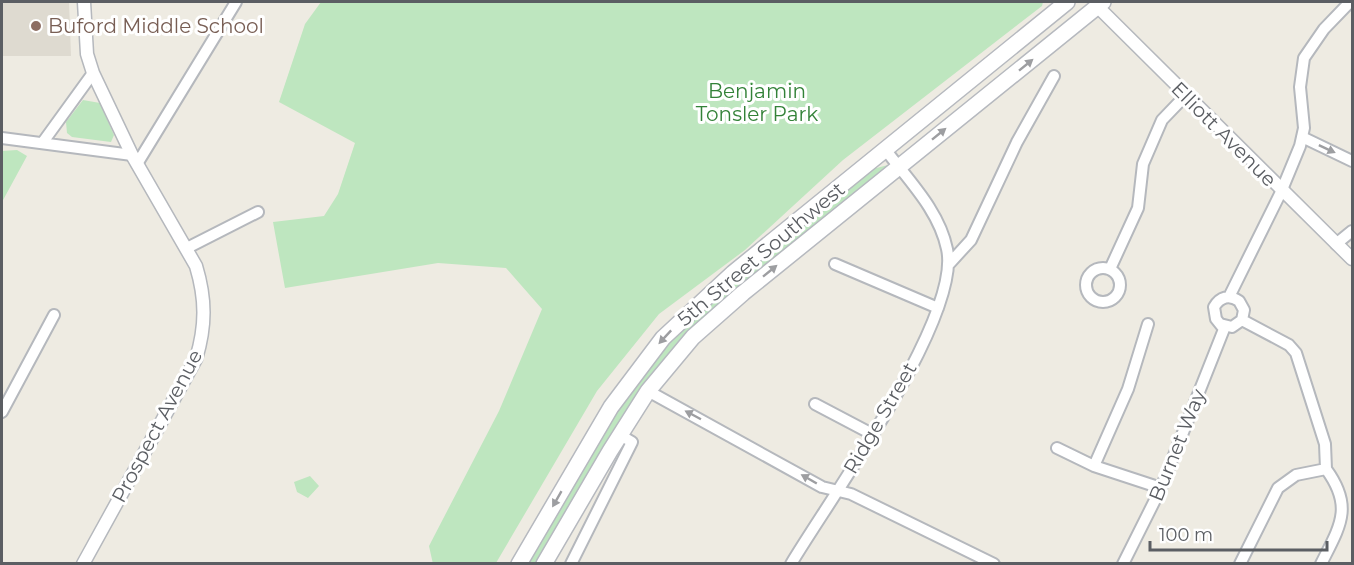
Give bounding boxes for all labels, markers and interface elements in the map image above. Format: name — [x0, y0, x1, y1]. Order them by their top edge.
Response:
place label: Buford Middle School — [48, 14, 264, 38]
marker: Buford Middle School — [29, 19, 43, 33]
one-way arrow — [1018, 59, 1033, 71]
street label: Elliott Avenue — [1166, 76, 1282, 192]
park label: Benjamin Tonsler Park — [696, 79, 818, 126]
one-way arrow — [931, 128, 947, 141]
one-way arrow — [1319, 145, 1336, 154]
street label: 5th Street Southwest — [673, 177, 849, 331]
one-way arrow — [762, 264, 778, 277]
one-way arrow — [658, 329, 672, 344]
street label: Prospect Avenue — [107, 345, 207, 507]
street label: Ridge Street — [838, 358, 922, 478]
street label: Burnet Way — [1144, 385, 1210, 505]
one-way arrow — [685, 410, 702, 420]
one-way arrow — [800, 474, 817, 484]
one-way arrow — [552, 491, 562, 508]
scale bar — [1150, 514, 1327, 552]
text: 100 m — [1159, 524, 1213, 546]

